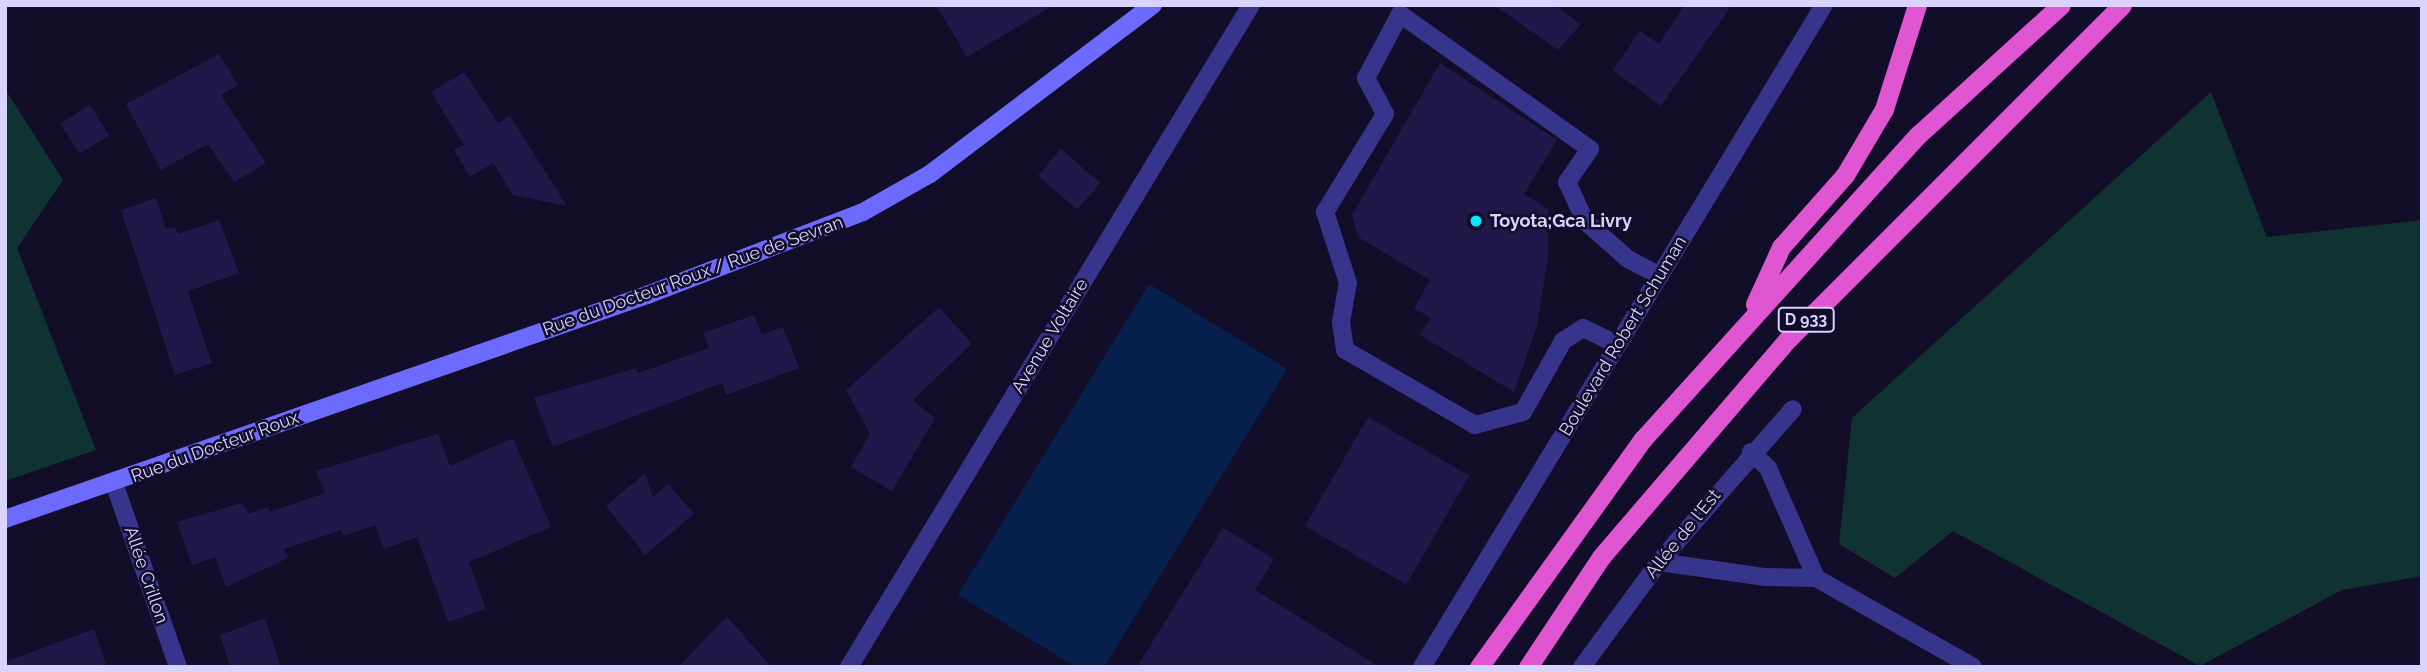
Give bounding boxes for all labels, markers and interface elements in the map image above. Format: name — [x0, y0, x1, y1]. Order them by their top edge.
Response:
place label: Toyota;Gca Livry — [1490, 210, 1632, 232]
street label: Rue du Docteur Roux / Rue de Sevran — [540, 211, 846, 341]
marker: Toyota;Gca Livry — [1468, 213, 1484, 229]
street label: Boulevard Robert Schuman — [1555, 232, 1691, 440]
street label: Avenue Voltaire — [1007, 274, 1093, 398]
road number: D 933 — [1776, 308, 1836, 332]
street label: Rue du Docteur Roux — [128, 407, 302, 487]
street label: Allée de l'Est — [1641, 485, 1725, 583]
street label: Allée Crillon — [119, 524, 173, 626]

